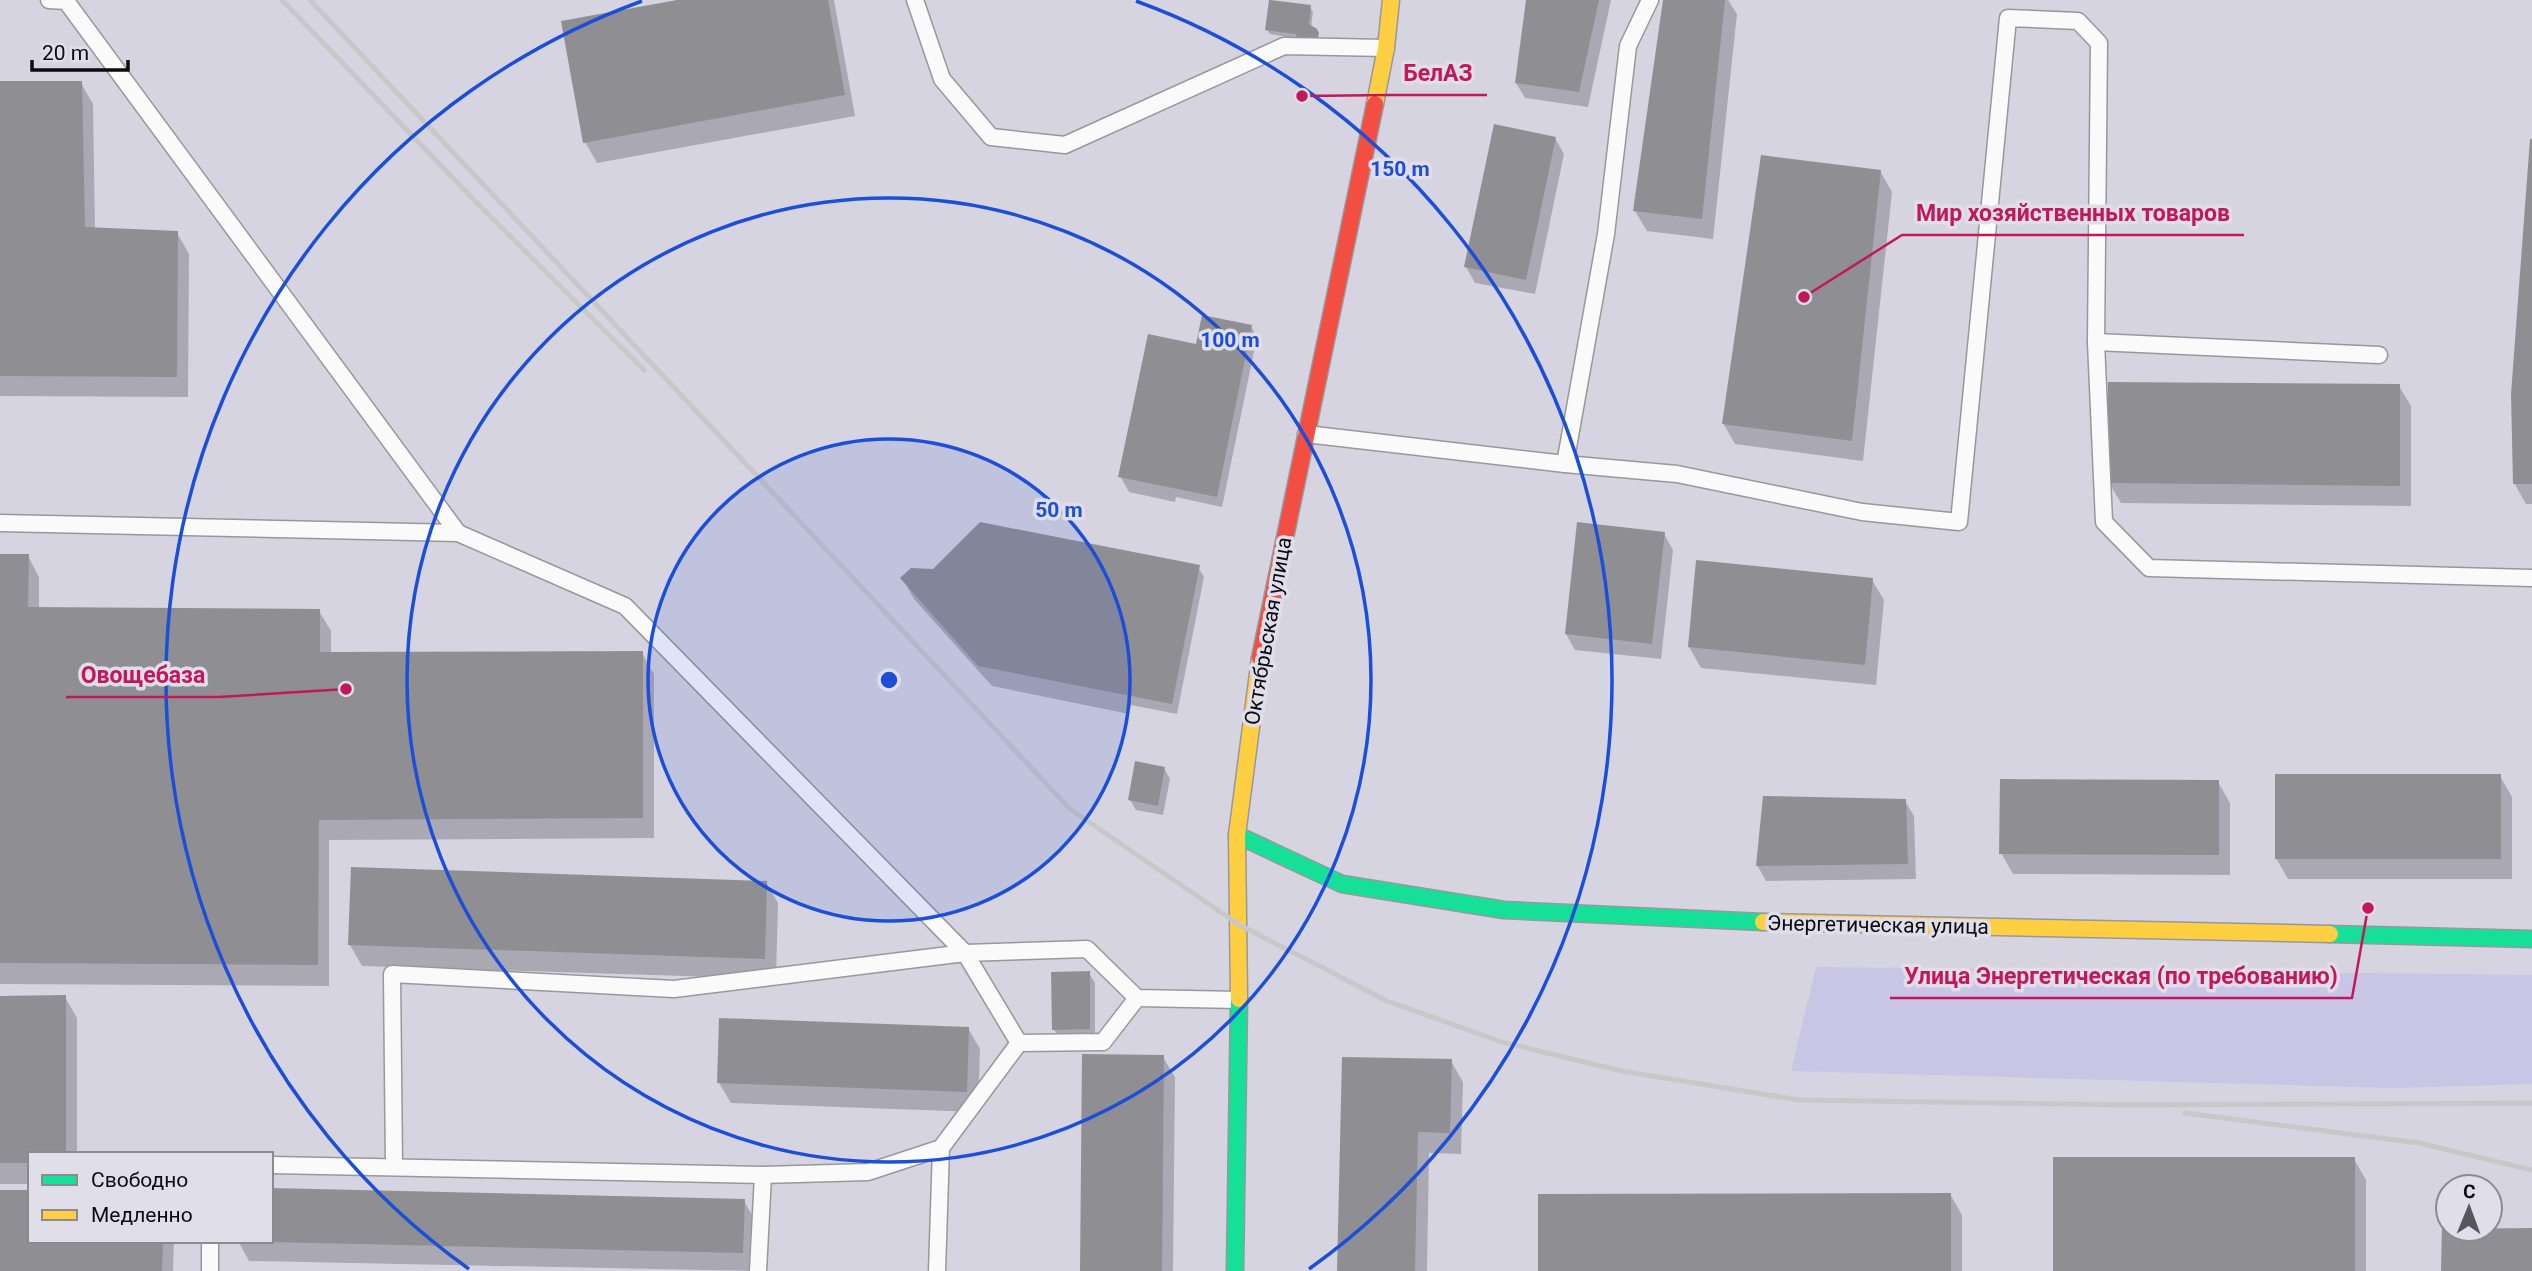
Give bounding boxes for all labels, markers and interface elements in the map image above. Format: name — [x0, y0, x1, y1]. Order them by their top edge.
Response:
scale bar — [32, 28, 128, 72]
text: 20 m — [42, 41, 89, 65]
callout: БелАЗ — [1390, 51, 1487, 95]
text: БелАЗ — [1403, 60, 1473, 87]
text: 150 m — [1370, 157, 1430, 181]
callout: Мир хозяйственных товаров — [1902, 191, 2244, 235]
text: Мир хозяйственных товаров — [1916, 200, 2230, 227]
text: 100 m — [1200, 328, 1260, 352]
text: 50 m — [1035, 498, 1083, 522]
street label: Октябрьская улица — [1240, 535, 1296, 727]
callout: Овощебаза — [66, 653, 219, 697]
text: Овощебаза — [81, 662, 205, 689]
centre of rings — [877, 668, 901, 692]
street label: Энергетическая улица — [1767, 911, 1989, 939]
callout: Улица Энергетическая (по требованию) — [1890, 954, 2352, 998]
text: Улица Энергетическая (по требованию) — [1904, 963, 2338, 990]
legend — [28, 1152, 273, 1243]
text: Свободно — [91, 1168, 188, 1192]
north arrow — [2434, 1173, 2504, 1243]
text: С — [2463, 1180, 2476, 1203]
text: Медленно — [91, 1203, 193, 1227]

